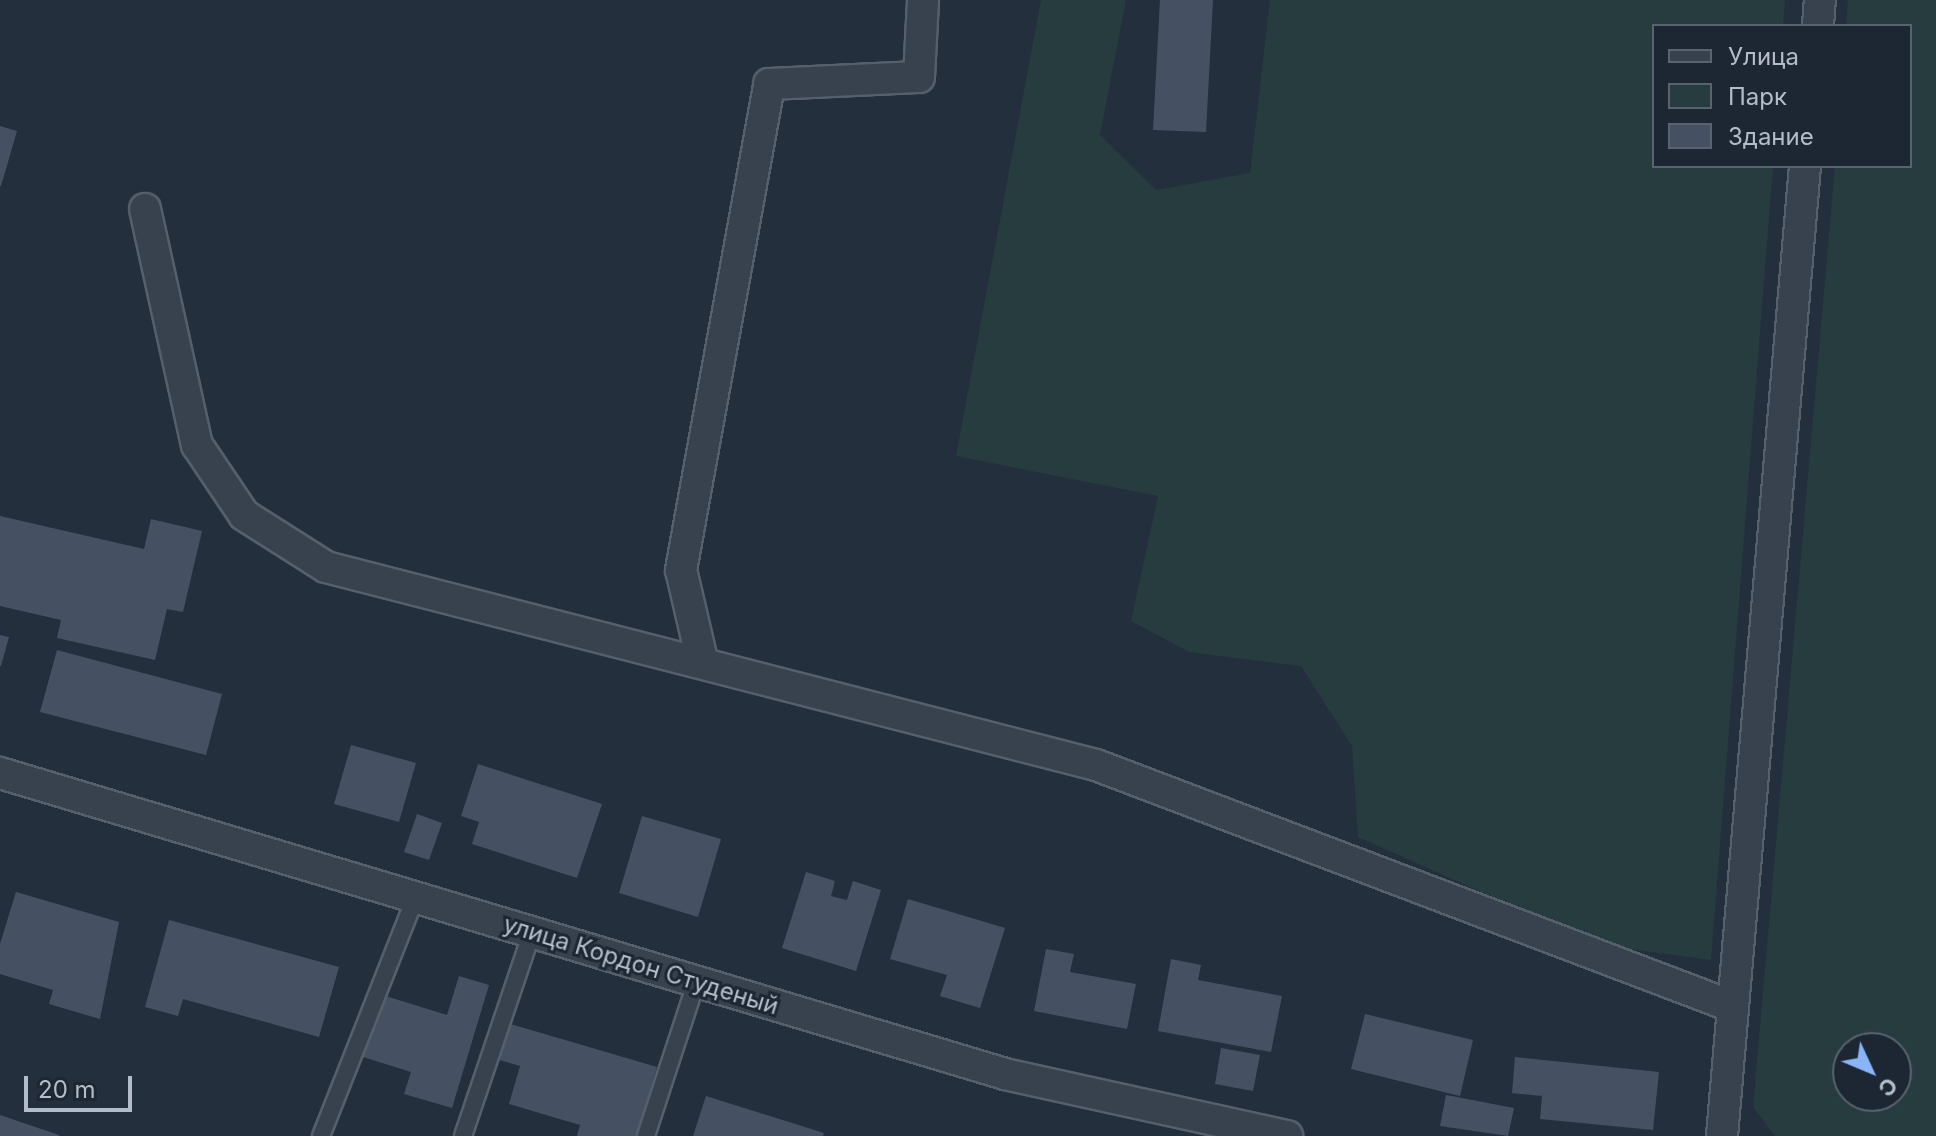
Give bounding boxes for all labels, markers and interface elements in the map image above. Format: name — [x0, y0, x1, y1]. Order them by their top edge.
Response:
legend — [1652, 24, 1912, 168]
text: Улица — [1728, 42, 1799, 71]
text: Парк — [1728, 82, 1787, 111]
text: Здание — [1728, 122, 1814, 151]
street label: улица Кордон Студеный — [500, 909, 782, 1021]
north arrow — [1832, 1032, 1912, 1112]
scale bar — [28, 1060, 136, 1110]
text: С — [1873, 1072, 1903, 1102]
text: 20 m — [38, 1075, 96, 1104]

